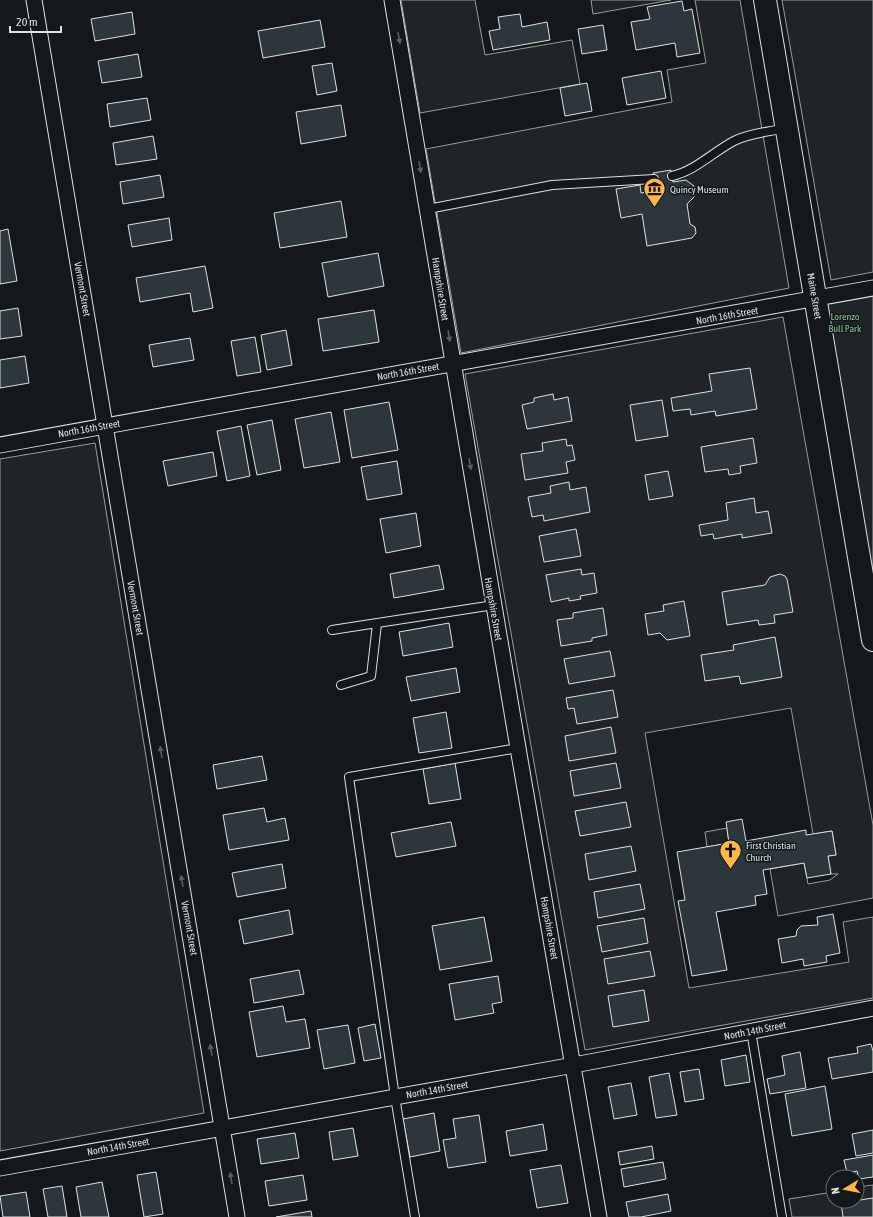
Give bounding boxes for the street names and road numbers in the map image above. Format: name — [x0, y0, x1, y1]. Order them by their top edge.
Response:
street label: Hampshire Street — [430, 257, 451, 322]
street label: Vermont Street — [72, 261, 93, 317]
street label: Maine Street — [805, 272, 824, 320]
street label: North 16th Street — [695, 305, 759, 326]
street label: North 16th Street — [376, 361, 440, 382]
street label: North 16th Street — [57, 418, 121, 439]
street label: Hampshire Street — [483, 577, 504, 642]
street label: Vermont Street — [125, 580, 146, 636]
street label: Hampshire Street — [539, 896, 560, 961]
street label: Vermont Street — [179, 900, 200, 956]
street label: North 14th Street — [723, 1019, 787, 1042]
street label: North 14th Street — [405, 1079, 469, 1100]
street label: North 14th Street — [86, 1136, 150, 1157]

